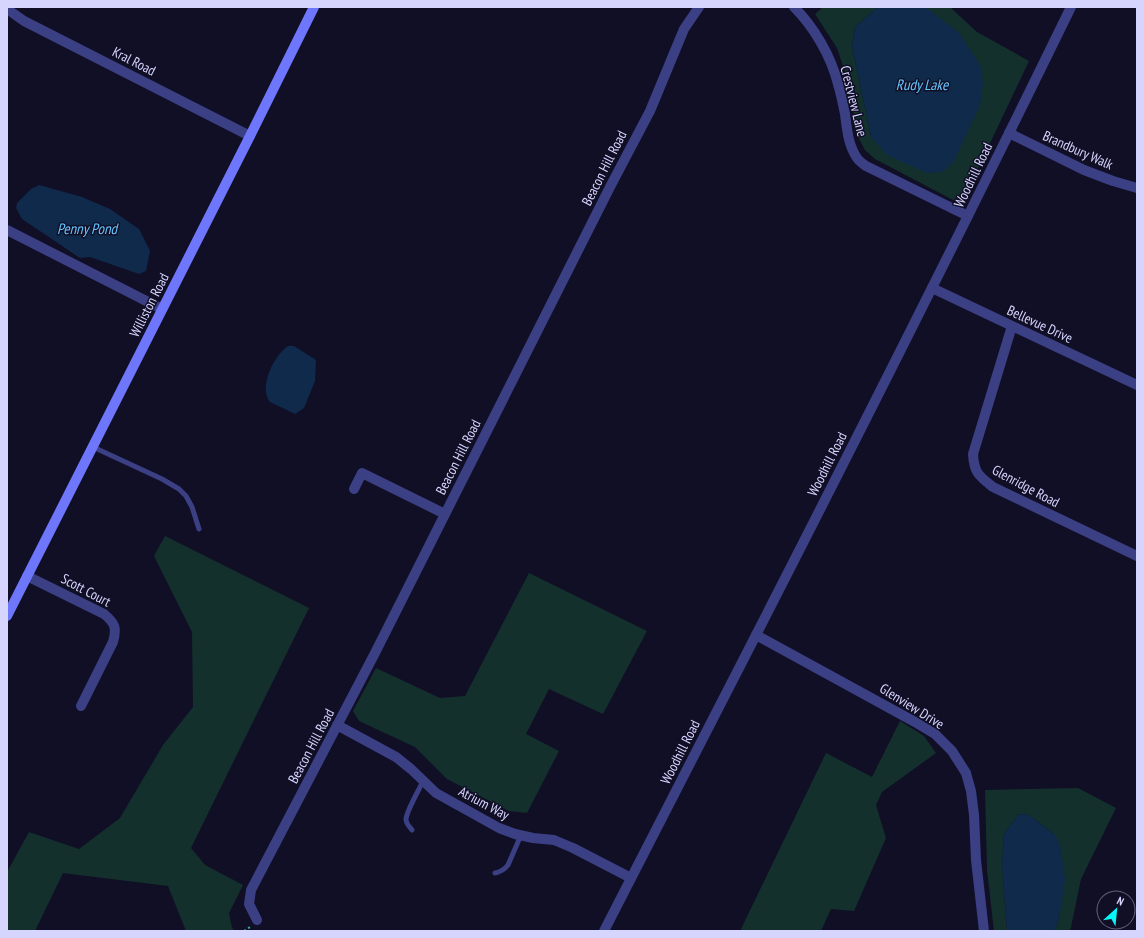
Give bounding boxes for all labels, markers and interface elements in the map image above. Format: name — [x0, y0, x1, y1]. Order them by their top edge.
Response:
street label: Kral Road — [109, 43, 159, 79]
street label: Crestview Lane — [836, 64, 872, 139]
water label: Rudy Lake — [896, 75, 949, 94]
street label: Beacon Hill Road — [577, 127, 631, 209]
street label: Brandbury Walk — [1040, 127, 1116, 174]
street label: Woodhill Road — [950, 140, 996, 210]
water label: Penny Pond — [57, 219, 119, 238]
street label: Williston Road — [125, 270, 173, 340]
street label: Bellevue Drive — [1004, 301, 1076, 347]
street label: Beacon Hill Road — [431, 416, 485, 498]
street label: Woodhill Road — [803, 429, 851, 499]
street label: Glenridge Road — [989, 461, 1063, 511]
street label: Scott Court — [58, 569, 114, 611]
street label: Glenview Drive — [876, 679, 948, 733]
street label: Beacon Hill Road — [284, 706, 338, 786]
street label: Woodhill Road — [656, 717, 704, 787]
street label: Atrium Way — [456, 782, 513, 824]
north arrow — [1096, 890, 1136, 930]
text: N — [1115, 894, 1126, 909]

